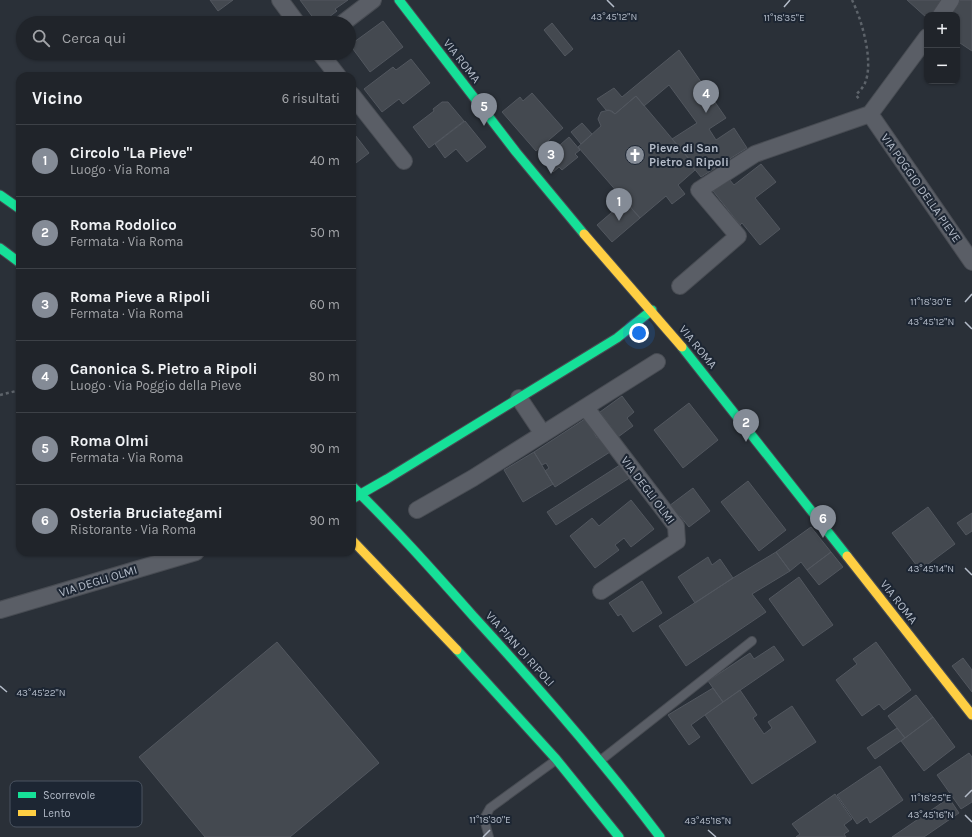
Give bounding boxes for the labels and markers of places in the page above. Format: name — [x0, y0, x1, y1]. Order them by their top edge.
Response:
pin: 4 — [693, 80, 719, 113]
pin: 5 — [471, 93, 497, 126]
pin: 3 — [538, 141, 564, 174]
place label: Pieve di San Pietro a Ripoli — [649, 141, 729, 169]
church icon: Pieve di San Pietro a Ripoli — [624, 144, 646, 166]
pin: 1 — [606, 188, 632, 221]
pin: 2 — [733, 409, 759, 442]
pin: 6 — [810, 505, 836, 538]

